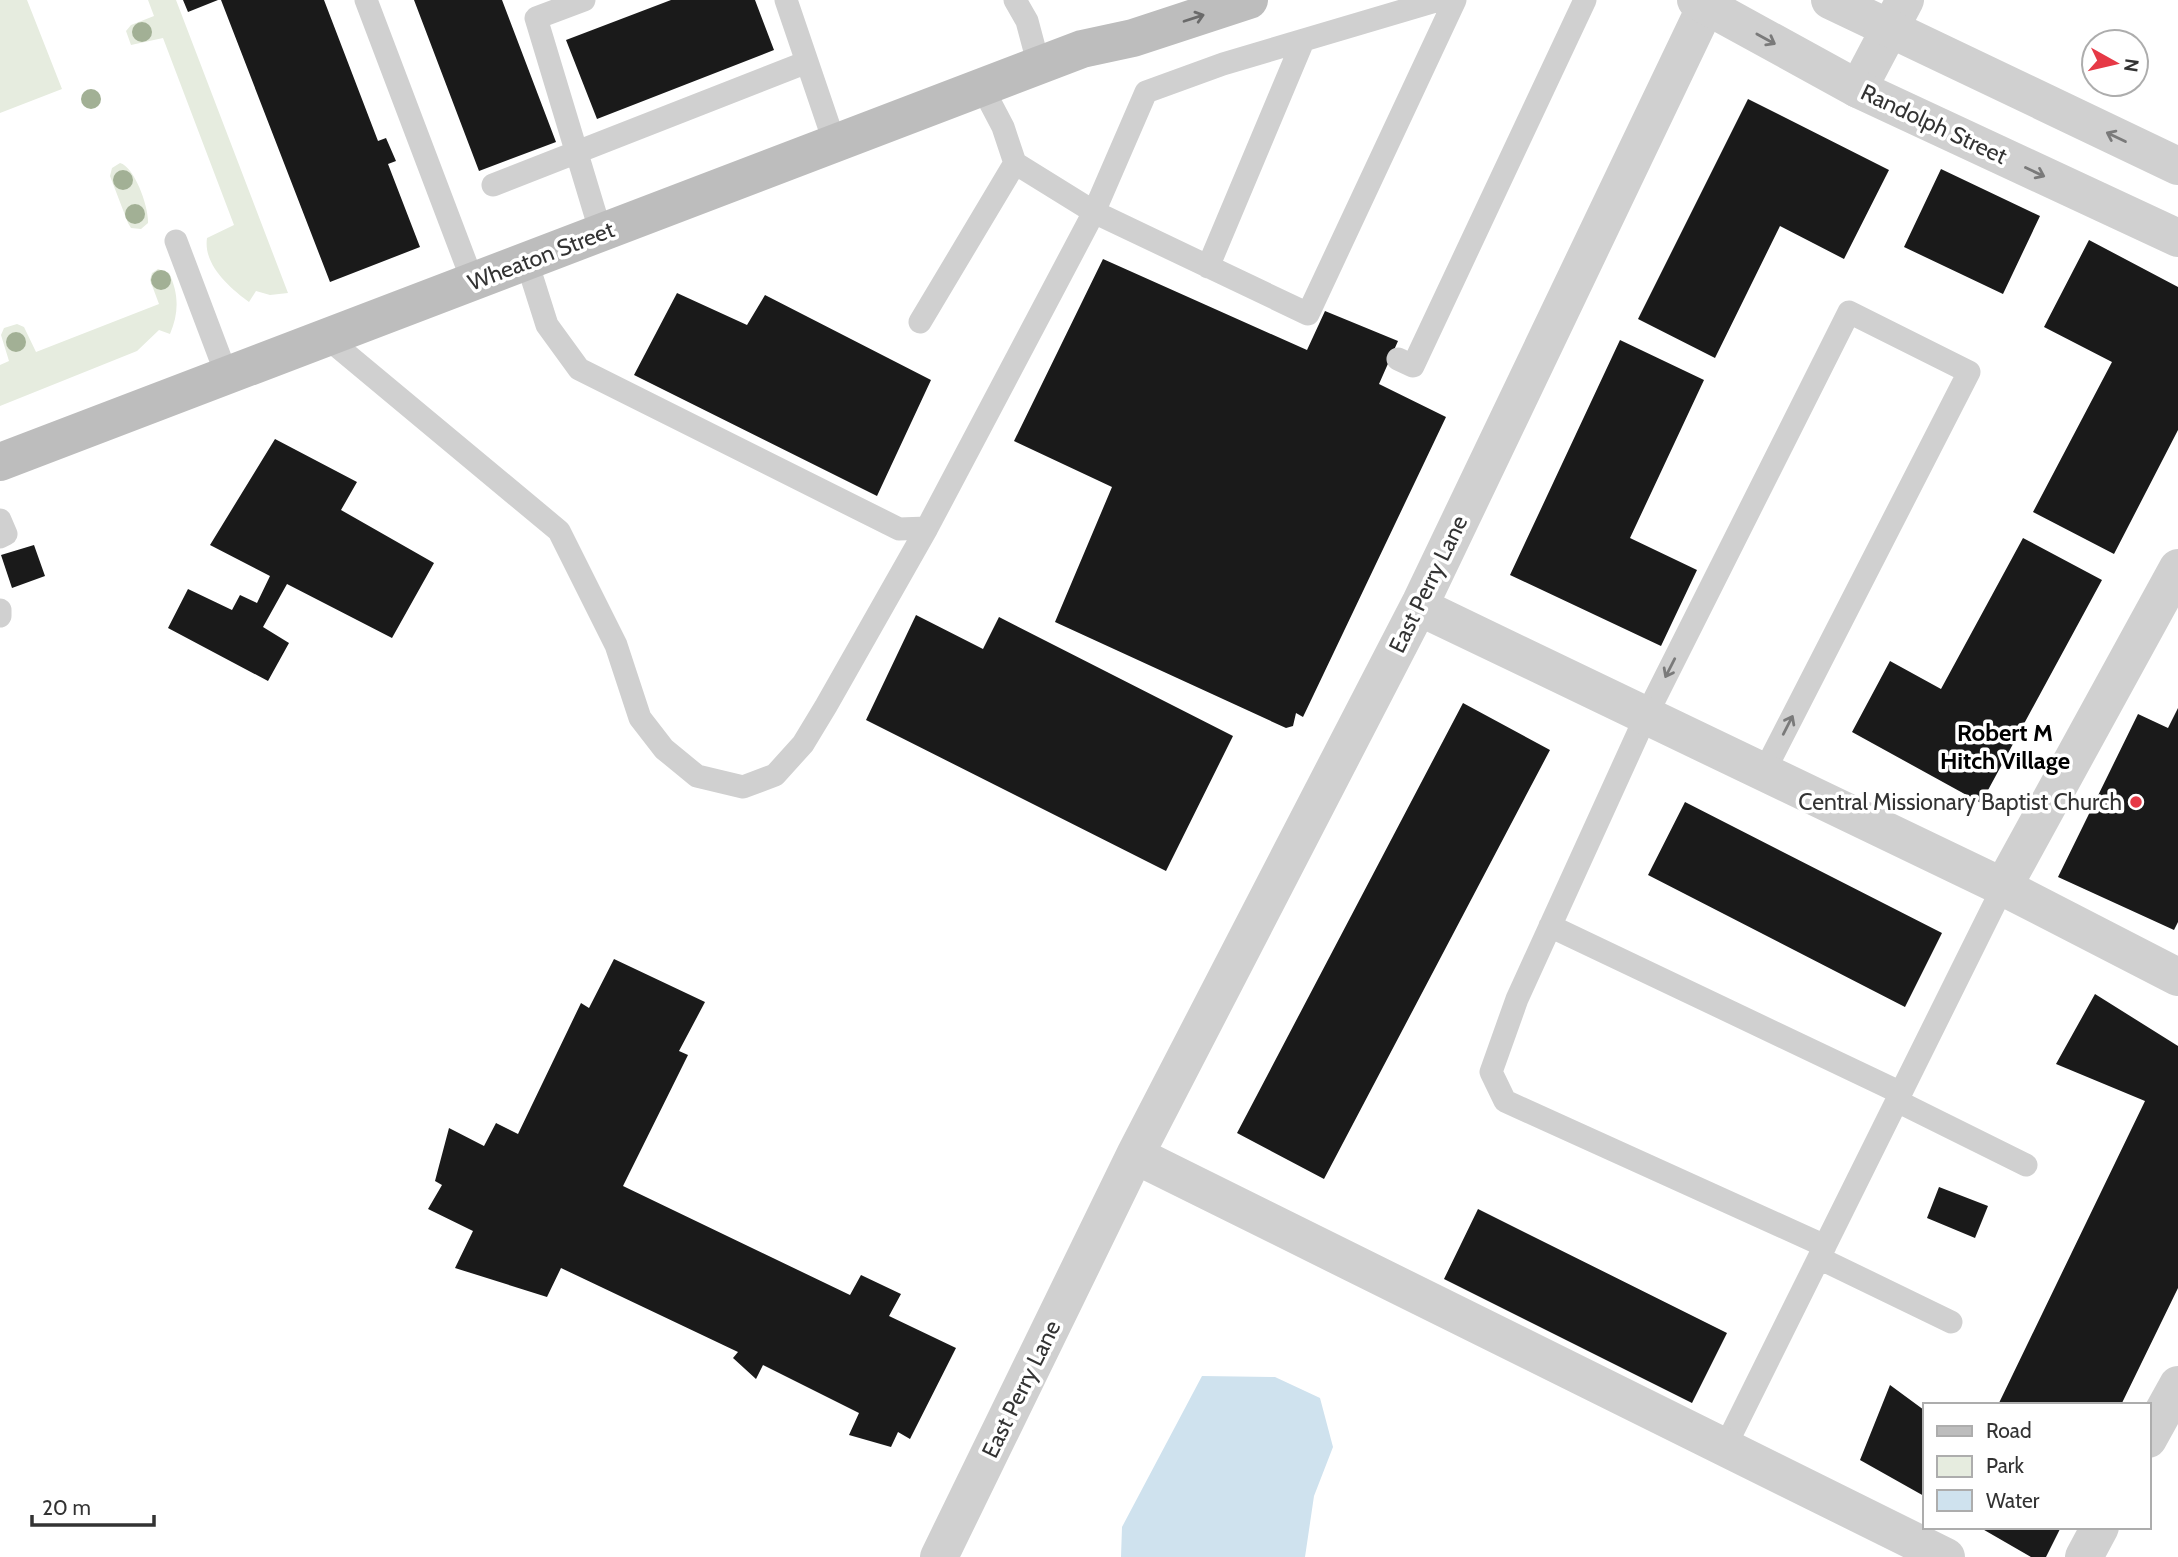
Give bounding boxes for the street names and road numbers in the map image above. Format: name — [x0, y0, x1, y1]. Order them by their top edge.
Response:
street label: Randolph Street — [1856, 78, 2012, 170]
street label: Wheaton Street — [464, 215, 618, 297]
street label: East Perry Lane — [1383, 511, 1473, 657]
street label: East Perry Lane — [976, 1316, 1066, 1462]

